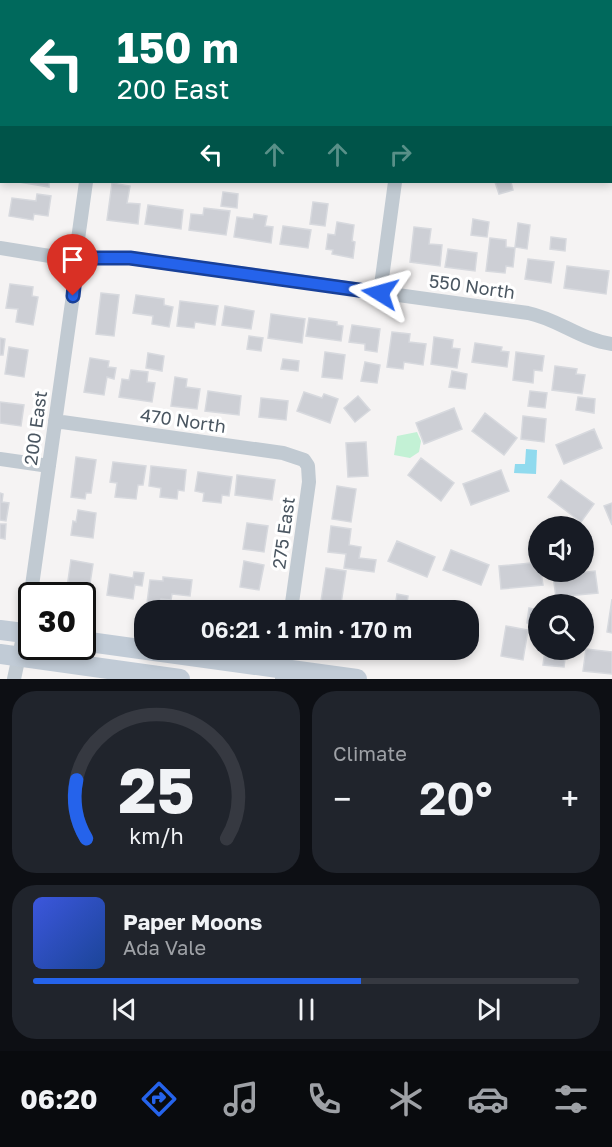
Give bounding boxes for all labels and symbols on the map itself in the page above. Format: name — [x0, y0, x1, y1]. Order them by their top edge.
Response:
pin — [47, 234, 98, 296]
position arrow — [348, 261, 412, 325]
street label: 550 North — [428, 269, 517, 303]
street label: 200 East — [19, 389, 51, 467]
street label: 470 North — [139, 403, 227, 437]
street label: 275 East — [267, 495, 299, 570]
speed limit sign: 30 — [18, 582, 96, 660]

